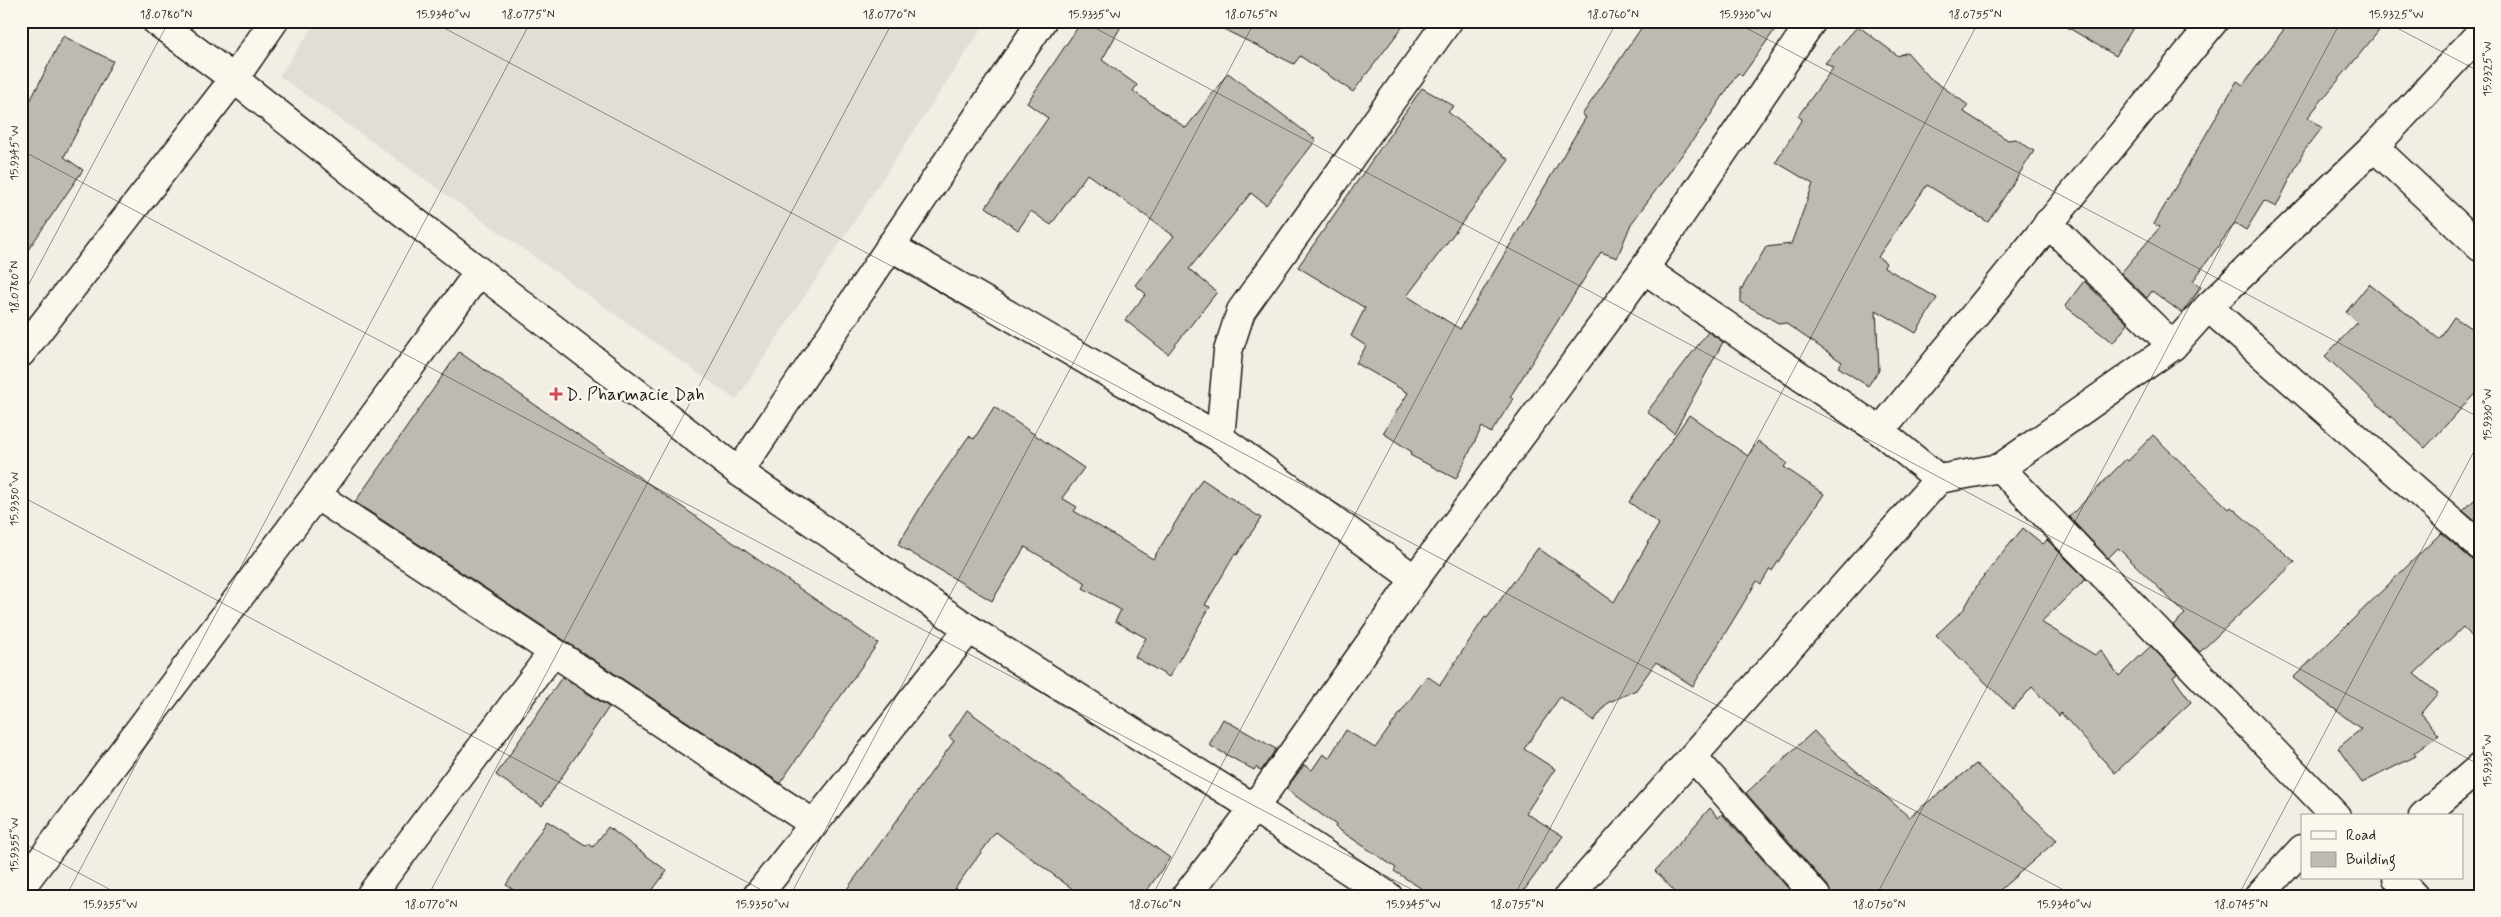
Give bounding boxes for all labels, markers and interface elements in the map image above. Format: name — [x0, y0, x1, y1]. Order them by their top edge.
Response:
text: 18.0780°N — [140, 7, 192, 23]
text: 15.9340°W — [416, 7, 470, 23]
text: 18.0775°N — [501, 7, 555, 23]
text: 18.0770°N — [863, 7, 915, 23]
text: 15.9335°W — [1068, 7, 1120, 23]
text: 18.0765°N — [1225, 7, 1277, 23]
text: 18.0760°N — [1587, 7, 1639, 23]
text: 15.9330°W — [1719, 7, 1771, 23]
text: 18.0755°N — [1948, 7, 2002, 23]
text: 15.9325°W — [2369, 7, 2424, 23]
text: 15.9325°W — [2480, 41, 2496, 96]
text: 15.9345°W — [7, 126, 23, 180]
text: 18.0780°N — [7, 261, 23, 313]
place label: D. Pharmacie Dah — [566, 383, 705, 407]
marker: D. Pharmacie Dah — [550, 388, 562, 400]
text: 15.9330°W — [2480, 389, 2496, 441]
text: 15.9350°W — [7, 472, 23, 526]
text: 15.9335°W — [2480, 735, 2496, 787]
legend — [2301, 814, 2464, 880]
text: 15.9355°W — [7, 818, 23, 872]
text: Road — [2346, 826, 2376, 846]
text: Building — [2346, 850, 2396, 871]
text: 15.9355°W — [83, 897, 137, 913]
text: 18.0770°N — [405, 897, 457, 913]
text: 15.9350°W — [735, 897, 789, 913]
text: 18.0760°N — [1129, 897, 1181, 913]
text: 15.9345°W — [1386, 897, 1440, 913]
text: 18.0755°N — [1490, 897, 1544, 913]
text: 18.0750°N — [1853, 897, 1905, 913]
text: 15.9340°W — [2037, 897, 2091, 913]
text: 18.0745°N — [2214, 897, 2268, 913]

